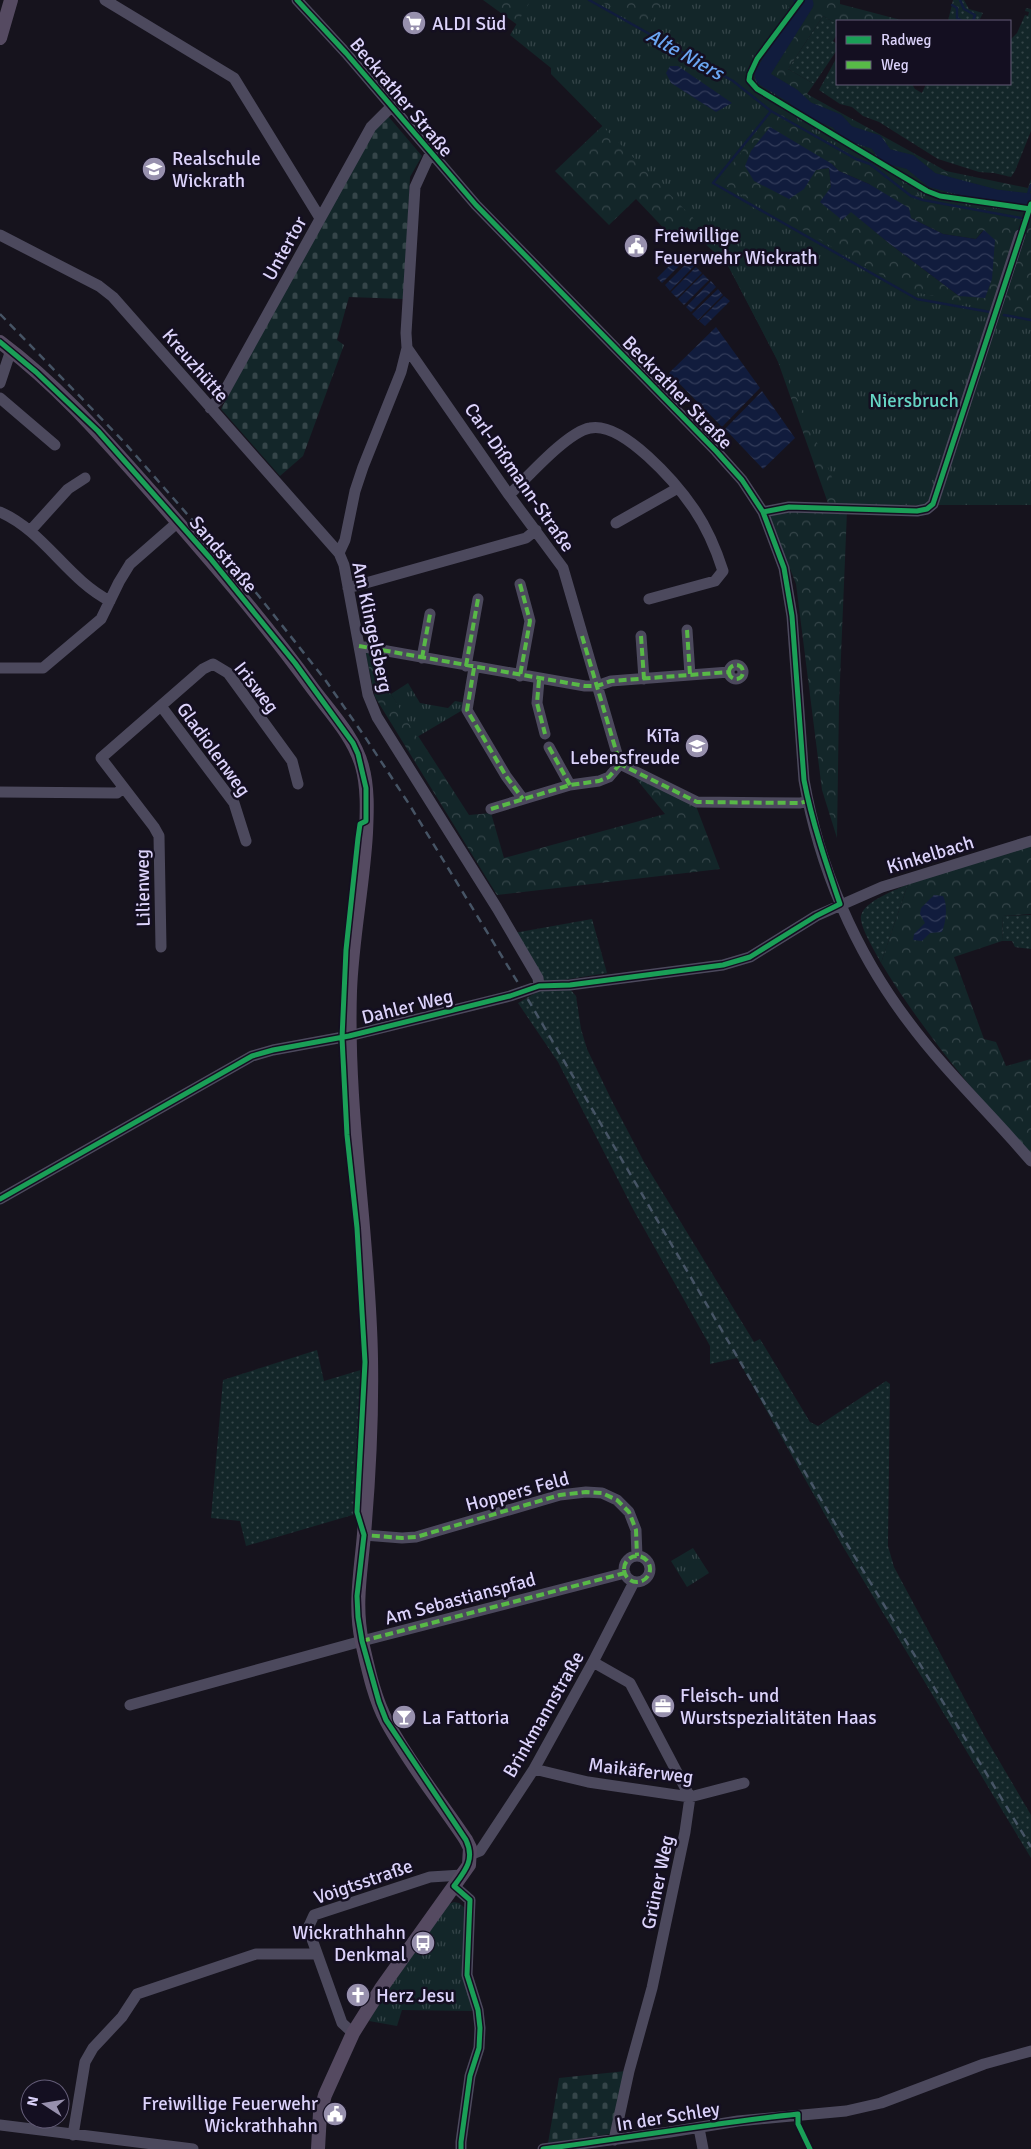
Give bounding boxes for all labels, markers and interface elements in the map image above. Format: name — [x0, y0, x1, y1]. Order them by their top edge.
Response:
supermarket icon: ALDI Süd — [401, 10, 427, 36]
place label: ALDI Süd — [432, 12, 506, 36]
legend — [836, 20, 1011, 85]
water label: Alte Niers — [642, 23, 729, 87]
text: Radweg — [881, 31, 932, 49]
street label: Beckrather Straße — [344, 33, 458, 162]
text: Weg — [881, 56, 909, 74]
place label: Realschule Wickrath — [172, 147, 261, 193]
school or university icon: Realschule Wickrath — [141, 156, 167, 182]
street label: Untertor — [257, 212, 312, 285]
place label: Freiwillige Feuerwehr Wickrath — [654, 224, 818, 270]
public building icon: Freiwillige Feuerwehr Wickrath — [623, 233, 649, 259]
street label: Kreuzhütte — [157, 324, 234, 407]
street label: Beckrather Straße — [617, 331, 738, 454]
park label: Niersbruch — [869, 389, 959, 413]
street label: Carl-Dißmann-Straße — [459, 398, 580, 557]
street label: Sandstraße — [184, 511, 262, 598]
street label: Am Klingelsberg — [346, 560, 398, 695]
street label: Irisweg — [228, 657, 284, 718]
street label: Gladiolenweg — [171, 698, 255, 801]
place label: KiTa Lebensfreude — [570, 724, 680, 770]
school or university icon: KiTa Lebensfreude — [684, 733, 710, 759]
street label: Kinkelbach — [884, 830, 977, 880]
street label: Lilienweg — [130, 849, 156, 927]
street label: Dahler Weg — [359, 984, 455, 1030]
street label: Hoppers Feld — [463, 1467, 572, 1517]
street label: Am Sebastianspfad — [382, 1567, 538, 1631]
street label: Brinkmannstraße — [498, 1647, 590, 1782]
place label: Fleisch- und Wurstspezialitäten Haas — [680, 1684, 877, 1730]
office icon: Fleisch- und Wurstspezialitäten Haas — [650, 1693, 676, 1719]
bar icon: La Fattoria — [391, 1704, 417, 1730]
place label: La Fattoria — [422, 1706, 509, 1730]
street label: Maikäferweg — [587, 1753, 695, 1789]
street label: Grüner Weg — [636, 1833, 680, 1931]
street label: Voigtsstraße — [311, 1854, 416, 1910]
place label: Wickrathhahn Denkmal — [292, 1921, 406, 1967]
bus stop icon: Wickrathhahn Denkmal — [410, 1930, 436, 1956]
church icon: Herz Jesu — [345, 1982, 371, 2008]
place label: Herz Jesu — [376, 1984, 455, 2008]
north arrow — [20, 2079, 70, 2129]
place label: Freiwillige Feuerwehr Wickrathhahn — [142, 2092, 318, 2138]
text: N — [23, 2095, 42, 2108]
street label: In der Schley — [615, 2097, 722, 2137]
public building icon: Freiwillige Feuerwehr Wickrathhahn — [322, 2101, 348, 2127]

